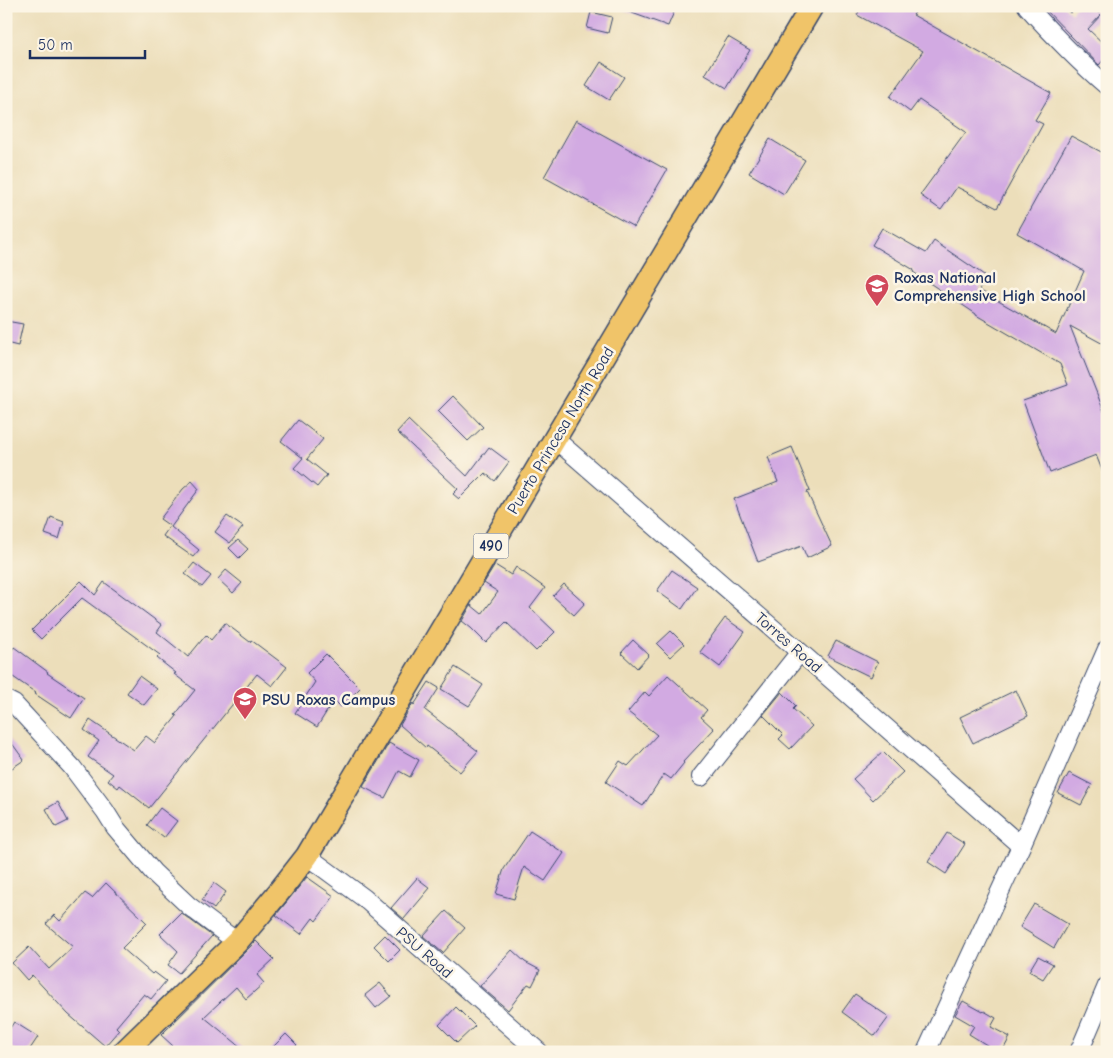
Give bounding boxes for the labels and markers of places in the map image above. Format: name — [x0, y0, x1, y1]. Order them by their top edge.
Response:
place label: Roxas National Comprehensive High School — [894, 269, 1086, 305]
school or university icon: Roxas National Comprehensive High School — [864, 273, 890, 307]
school or university icon: PSU Roxas Campus — [232, 686, 258, 720]
place label: PSU Roxas Campus — [262, 691, 395, 709]

